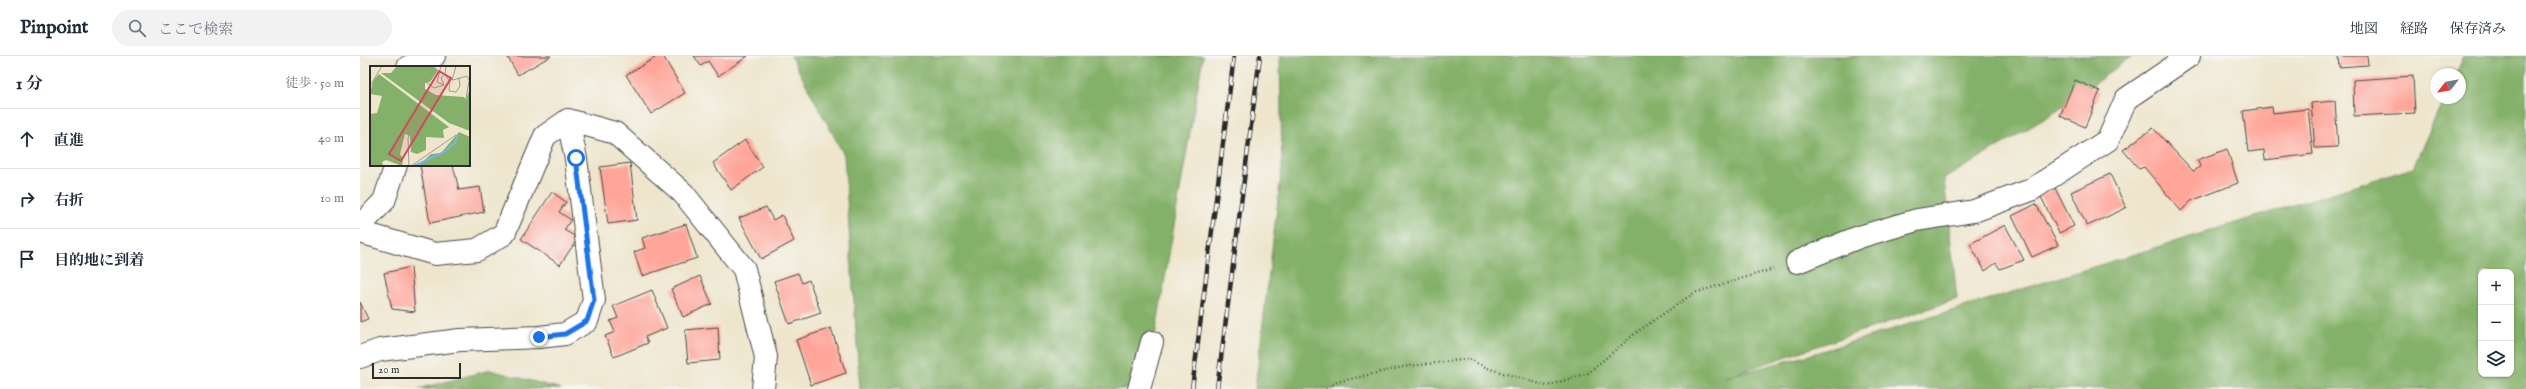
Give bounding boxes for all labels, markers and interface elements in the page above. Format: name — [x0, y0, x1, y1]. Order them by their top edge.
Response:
search box — [112, 10, 392, 46]
text: Pinpoint — [20, 16, 88, 40]
icon: search — [126, 17, 148, 39]
text: ここで検索 — [158, 20, 233, 39]
text: 地図 — [2350, 20, 2378, 38]
text: 経路 — [2400, 20, 2428, 38]
text: 保存済み — [2450, 20, 2506, 38]
inset map — [370, 66, 470, 166]
north arrow — [2430, 68, 2466, 104]
text: 1 分 — [16, 74, 43, 95]
text: 徒歩 · 50 m — [286, 75, 344, 92]
icon: ahead — [16, 128, 38, 150]
text: 40 m — [318, 130, 344, 147]
text: 直進 — [54, 131, 84, 150]
route start — [567, 149, 585, 167]
icon: right — [16, 188, 38, 210]
text: 10 m — [320, 190, 344, 207]
text: 右折 — [54, 191, 84, 210]
icon: arrive — [16, 248, 38, 270]
text: 目的地に到着 — [54, 251, 144, 270]
map controls — [2478, 269, 2514, 377]
button: + — [2478, 269, 2514, 305]
button: − — [2478, 305, 2514, 341]
route end — [530, 328, 548, 346]
button: layers — [2478, 341, 2514, 377]
scale bar — [372, 361, 461, 380]
text: 20 m — [378, 363, 399, 377]

